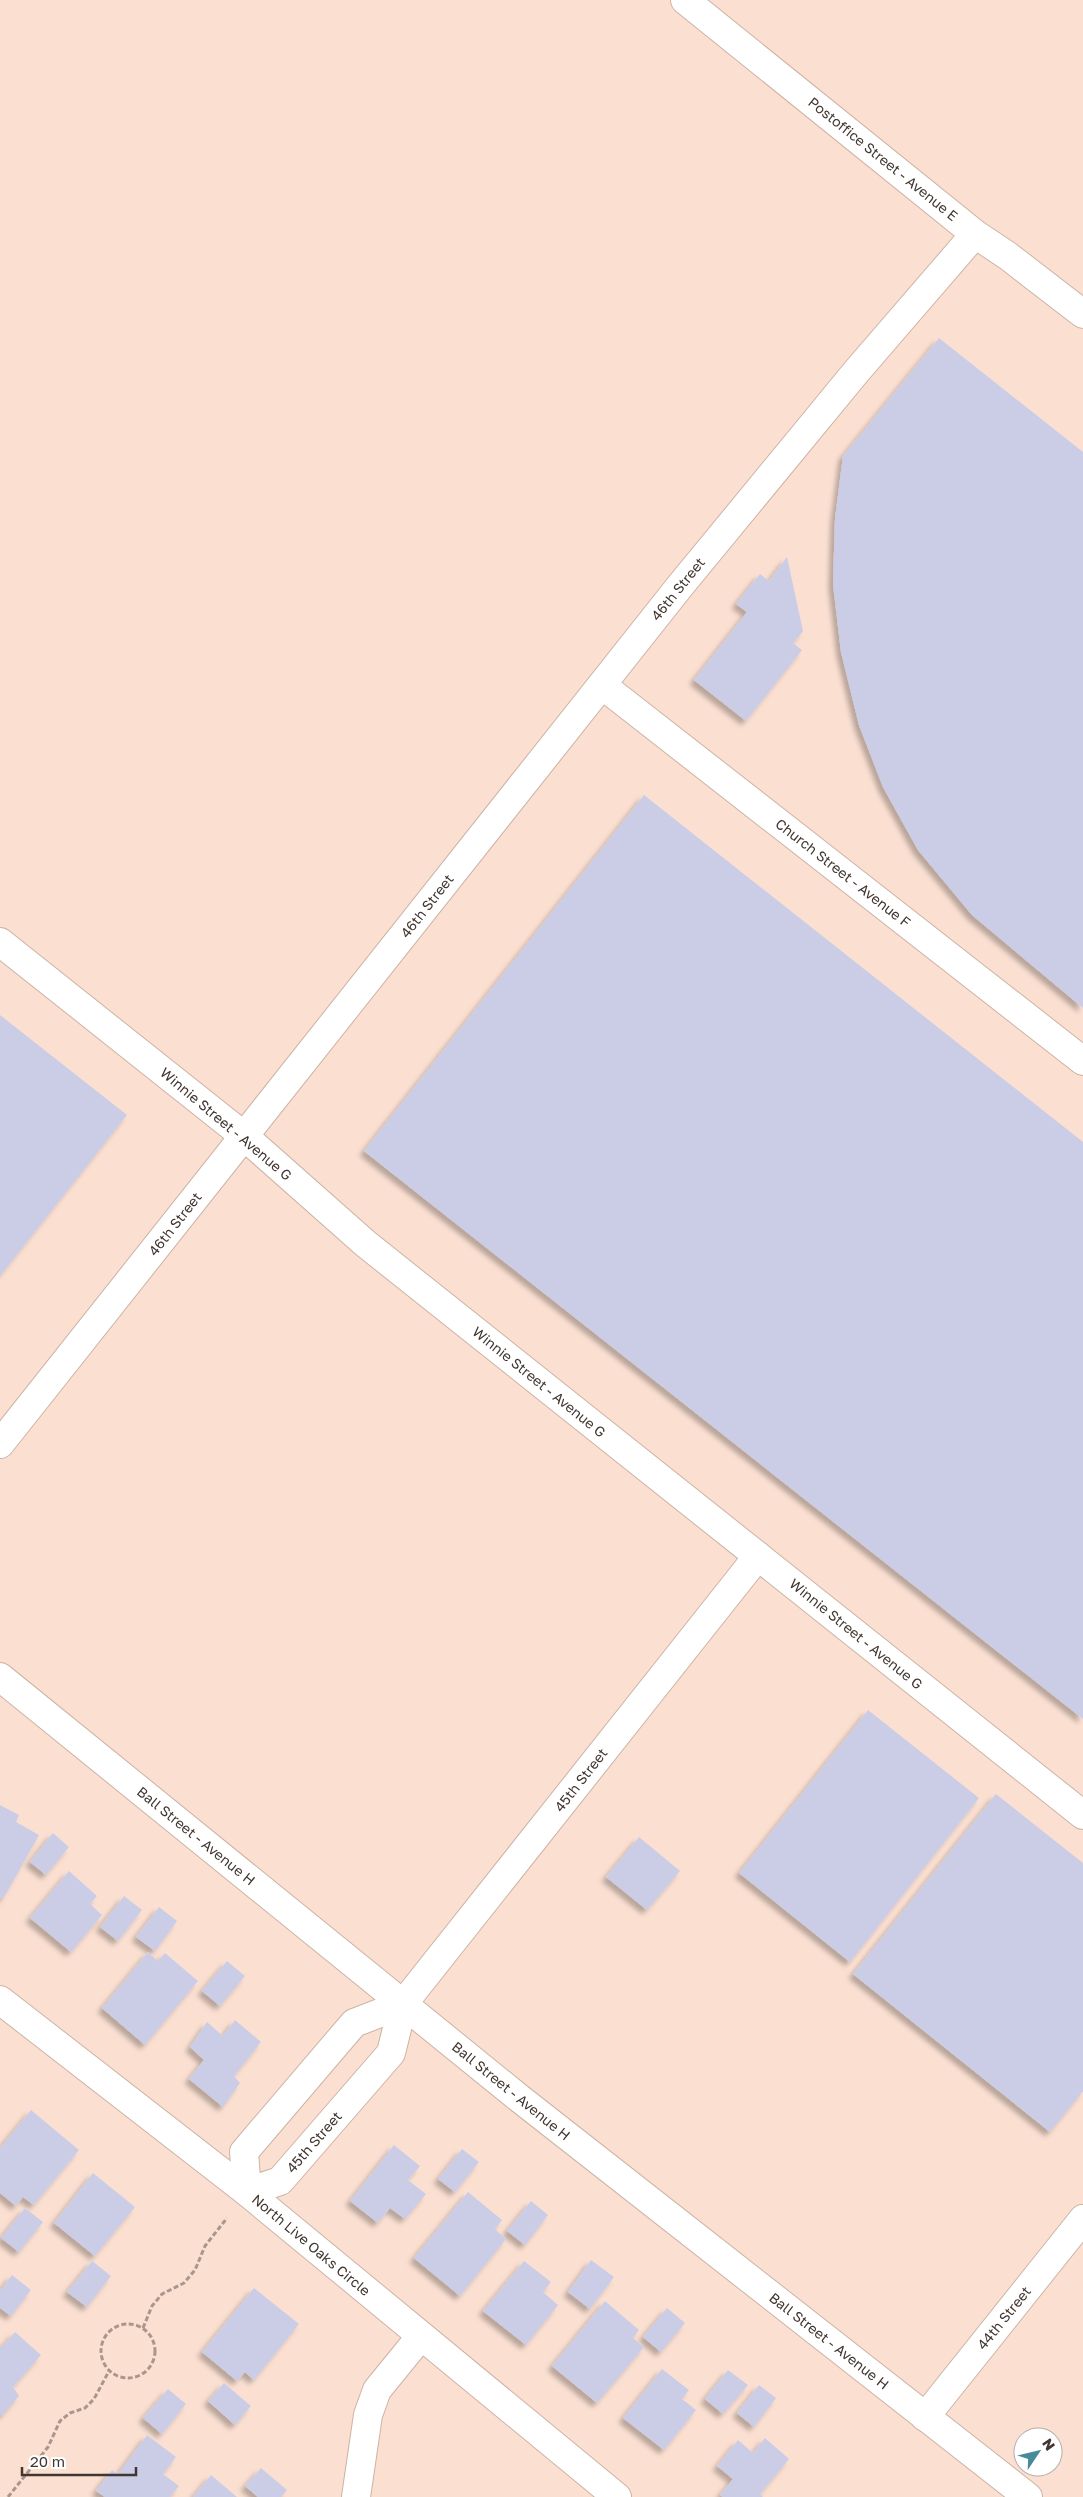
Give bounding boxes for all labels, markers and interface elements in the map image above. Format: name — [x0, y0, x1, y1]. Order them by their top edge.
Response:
street label: Postoffice Street - Avenue E — [805, 93, 961, 224]
street label: 46th Street — [647, 554, 708, 624]
street label: Church Street - Avenue F — [772, 815, 914, 931]
street label: 46th Street — [396, 870, 457, 941]
street label: Winnie Street - Avenue G — [157, 1064, 296, 1184]
street label: 46th Street — [144, 1188, 205, 1259]
street label: Winnie Street - Avenue G — [469, 1323, 609, 1441]
street label: Winnie Street - Avenue G — [786, 1575, 926, 1693]
street label: 45th Street — [551, 1745, 611, 1815]
street label: Ball Street - Avenue H — [134, 1783, 259, 1888]
street label: Ball Street - Avenue H — [449, 2038, 574, 2143]
street label: 45th Street — [282, 2107, 345, 2176]
street label: North Live Oaks Circle — [249, 2190, 374, 2299]
street label: 44th Street — [973, 2283, 1034, 2353]
street label: Ball Street - Avenue H — [766, 2289, 892, 2393]
north arrow — [1013, 2427, 1063, 2477]
text: N — [1039, 2435, 1059, 2453]
scale bar — [22, 2444, 136, 2476]
text: 20 m — [30, 2452, 65, 2470]

